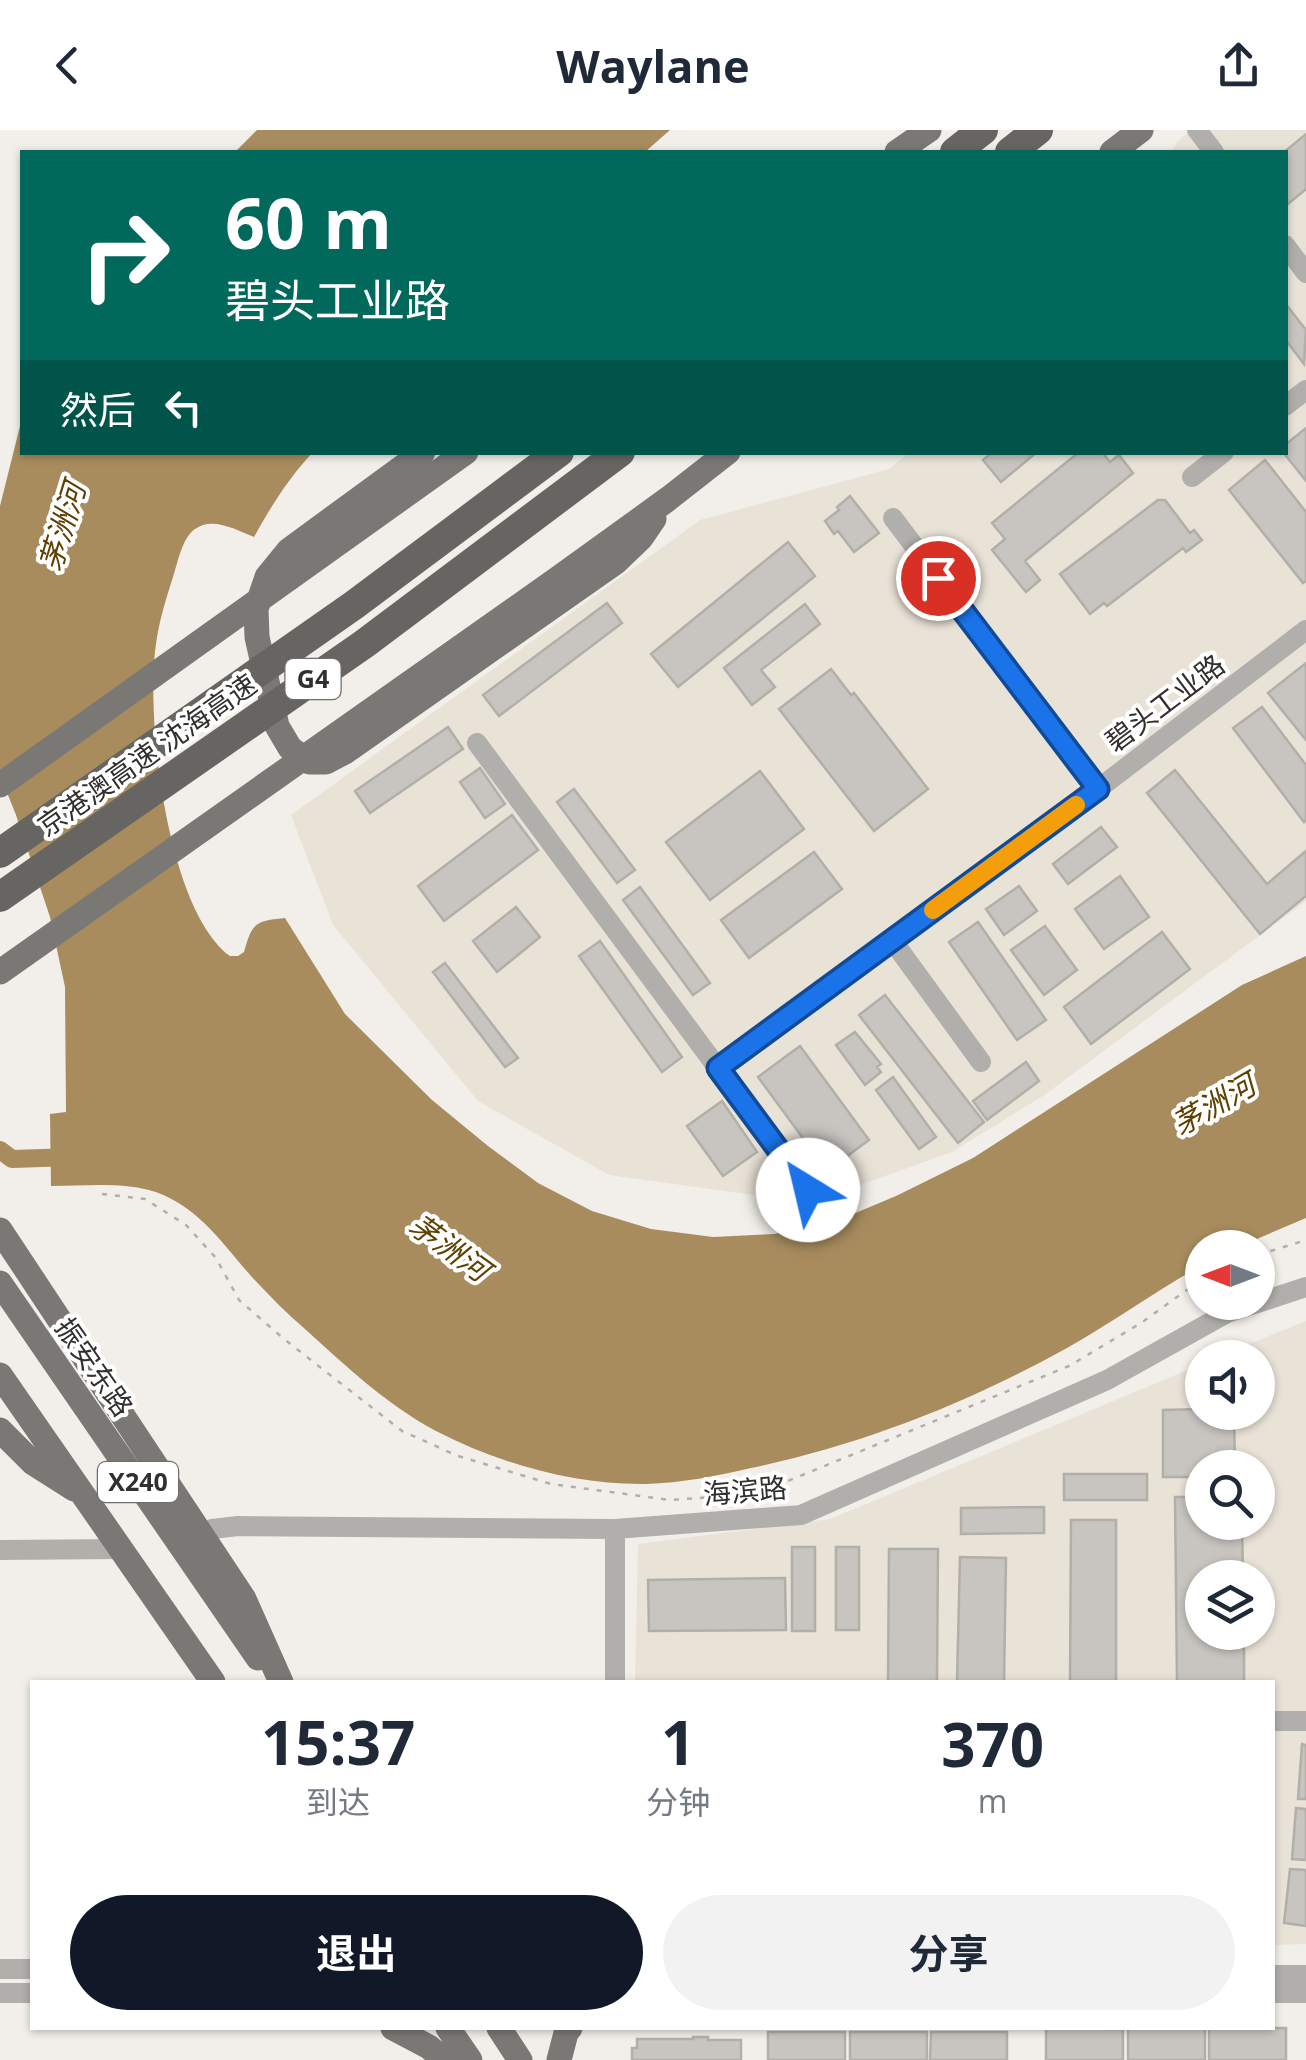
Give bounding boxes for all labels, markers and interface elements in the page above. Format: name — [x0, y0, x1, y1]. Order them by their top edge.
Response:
text: Waylane — [556, 35, 750, 96]
icon: back — [40, 38, 95, 93]
icon: share — [1211, 38, 1266, 93]
text: 60 m — [225, 174, 392, 270]
icon: right — [60, 190, 190, 320]
text: 碧头工业路 — [225, 269, 450, 330]
icon: left — [156, 380, 211, 435]
text: 然后 — [60, 383, 136, 435]
water label: 茅洲河 — [29, 473, 96, 576]
pin — [896, 536, 981, 621]
icon: arrive — [911, 551, 966, 606]
street label: 碧头工业路 — [1097, 645, 1232, 760]
road number: G4 — [286, 659, 340, 699]
street label: 京港澳高速 沈海高速 — [29, 664, 264, 844]
water label: 茅洲河 — [1164, 1061, 1267, 1144]
position arrow — [756, 1138, 860, 1242]
water label: 茅洲河 — [401, 1204, 502, 1293]
north arrow — [1185, 1230, 1275, 1320]
map controls — [1185, 1230, 1275, 1650]
street label: 振安东路 — [47, 1310, 143, 1423]
button: sound — [1185, 1340, 1275, 1430]
button: search — [1185, 1450, 1275, 1540]
road number: X240 — [98, 1462, 178, 1502]
street label: 海滨路 — [701, 1467, 788, 1513]
button: layers — [1185, 1560, 1275, 1650]
text: 15:37 — [261, 1701, 415, 1783]
text: 1 — [661, 1701, 695, 1783]
text: 370 — [941, 1703, 1044, 1785]
text: m — [978, 1779, 1007, 1822]
text: 到达 — [306, 1780, 370, 1823]
text: 分钟 — [646, 1780, 710, 1823]
button: 退出 — [70, 1895, 643, 2010]
button: 分享 — [663, 1895, 1235, 2010]

